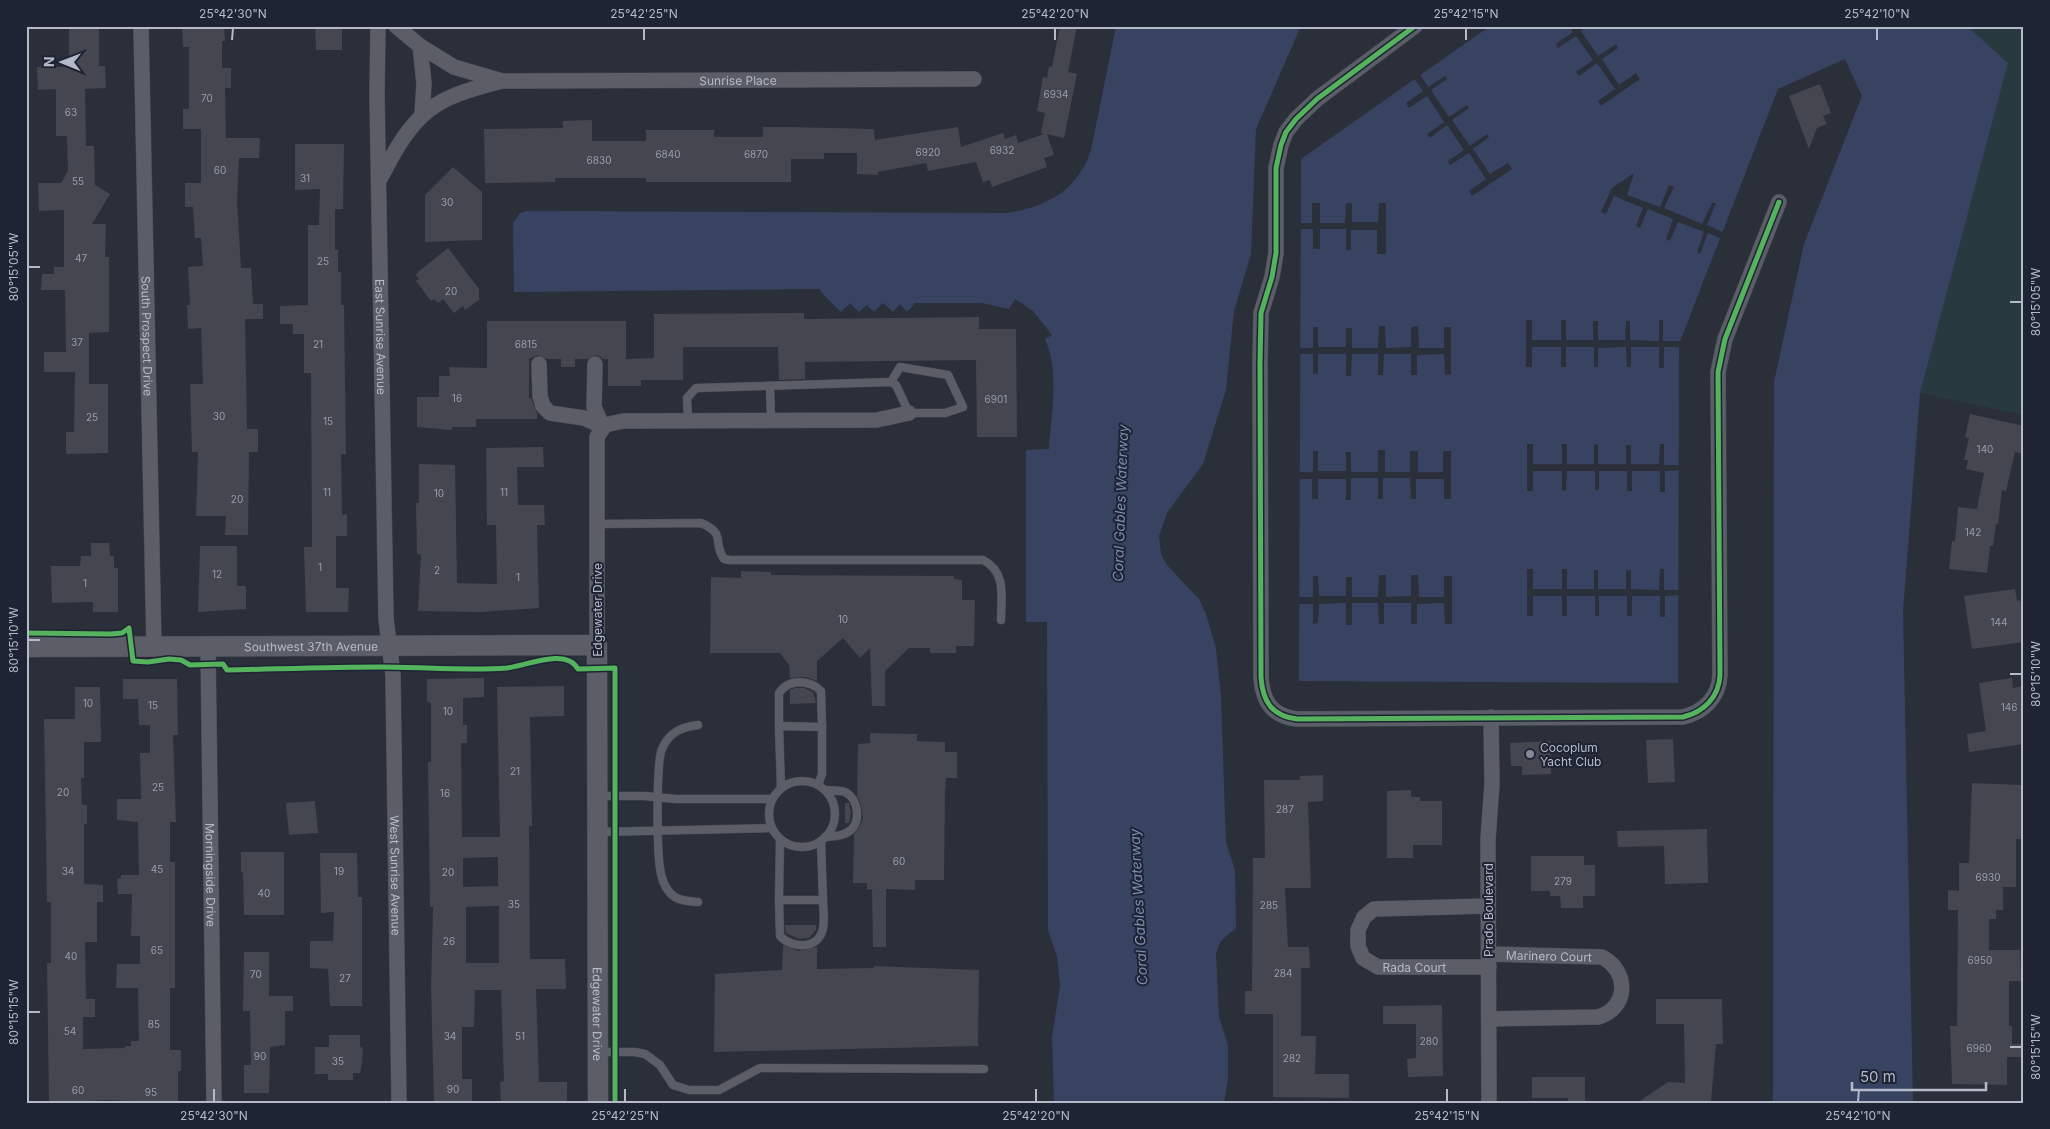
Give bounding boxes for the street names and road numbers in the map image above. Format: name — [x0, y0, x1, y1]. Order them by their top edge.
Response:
street label: Sunrise Place — [699, 72, 777, 88]
street label: South Prospect Drive — [139, 276, 156, 396]
street label: East Sunrise Avenue — [373, 279, 390, 395]
street label: Edgewater Drive — [590, 563, 605, 657]
street label: Southwest 37th Avenue — [244, 638, 378, 654]
street label: West Sunrise Avenue — [387, 815, 404, 936]
street label: Morningside Drive — [203, 823, 219, 927]
street label: Prado Boulevard — [1481, 863, 1496, 957]
street label: Marinero Court — [1506, 947, 1592, 964]
street label: Rada Court — [1383, 960, 1446, 975]
street label: Edgewater Drive — [590, 967, 605, 1061]

